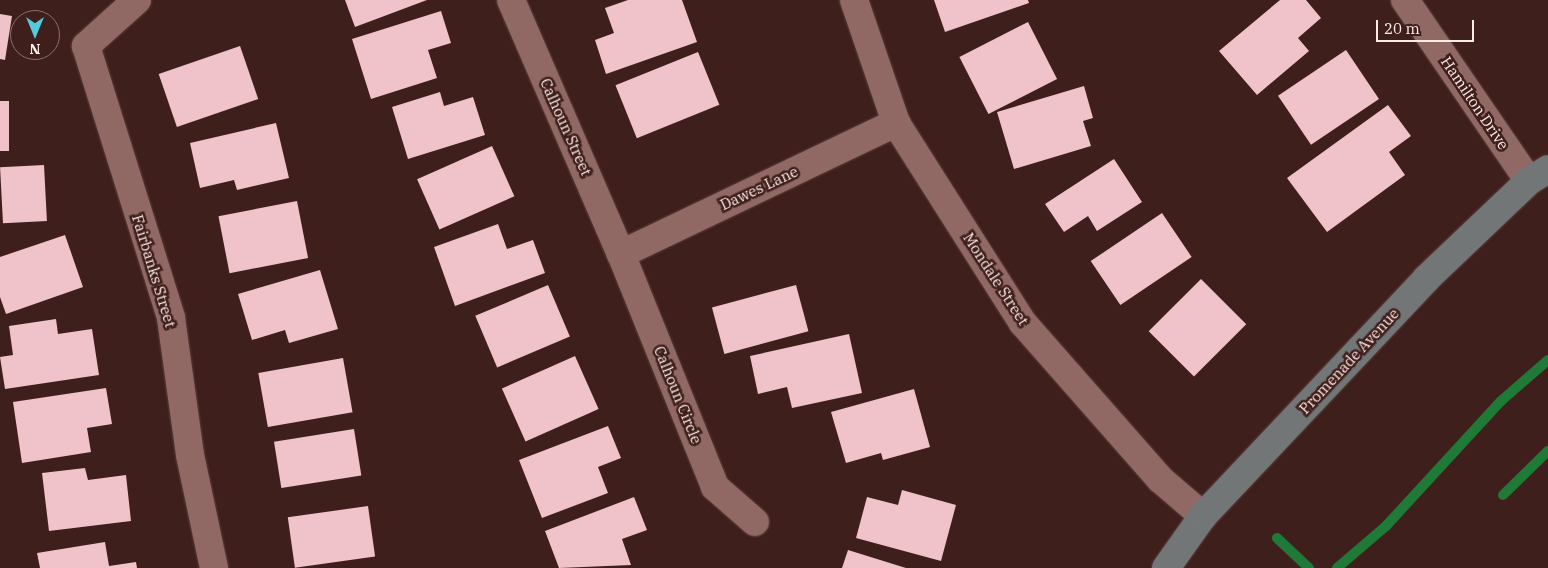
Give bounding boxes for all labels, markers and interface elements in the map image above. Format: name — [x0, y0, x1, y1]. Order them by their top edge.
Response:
north arrow — [10, 10, 60, 60]
scale bar — [1378, 10, 1476, 42]
text: 20 m — [1384, 19, 1420, 38]
text: N — [29, 40, 41, 58]
street label: Hamilton Drive — [1437, 53, 1513, 153]
street label: Calhoun Street — [537, 76, 595, 178]
street label: Dawes Lane — [717, 162, 801, 214]
street label: Fairbanks Street — [128, 212, 180, 330]
street label: Mondale Street — [959, 229, 1033, 329]
street label: Promenade Avenue — [1295, 304, 1403, 418]
street label: Calhoun Circle — [650, 343, 706, 447]

